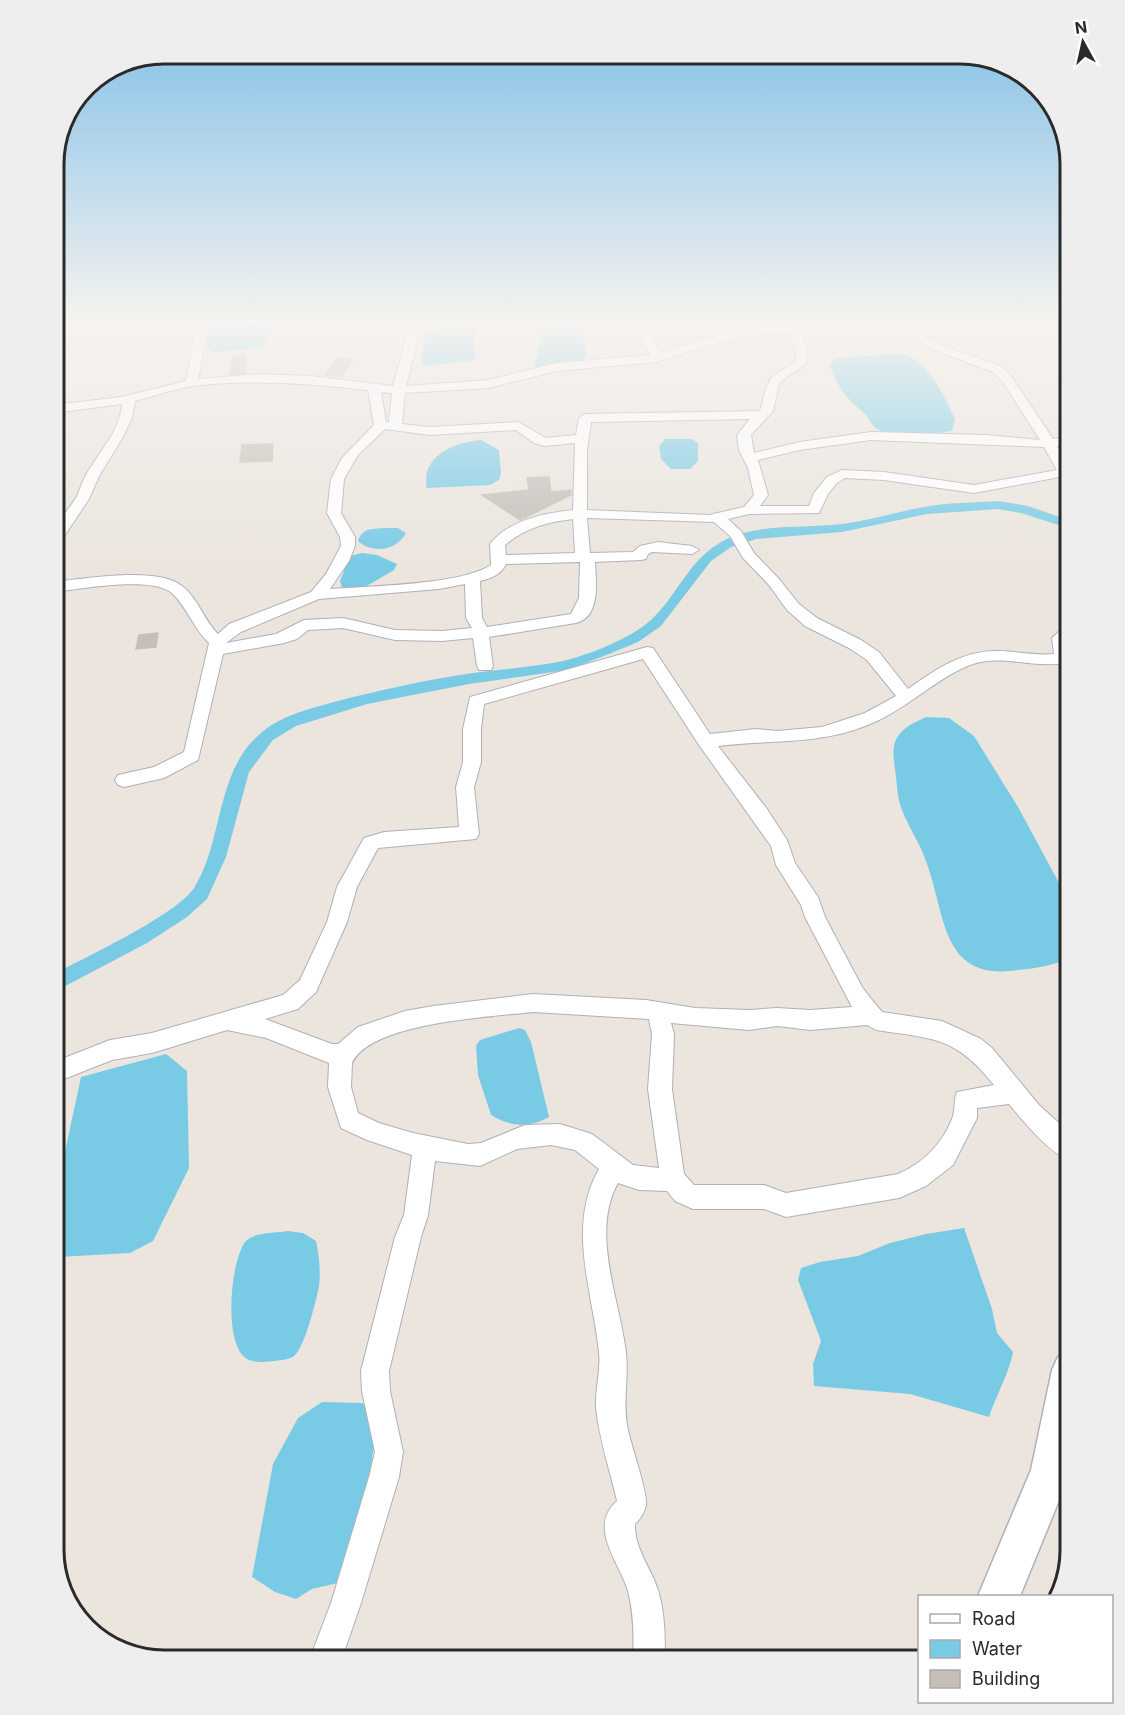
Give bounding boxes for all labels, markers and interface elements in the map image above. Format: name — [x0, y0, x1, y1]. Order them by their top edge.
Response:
north arrow — [1053, 12, 1113, 72]
text: N — [1073, 16, 1088, 38]
legend — [918, 1595, 1113, 1703]
text: Road — [972, 1608, 1015, 1629]
text: Water — [972, 1638, 1022, 1659]
text: Building — [972, 1668, 1040, 1689]

